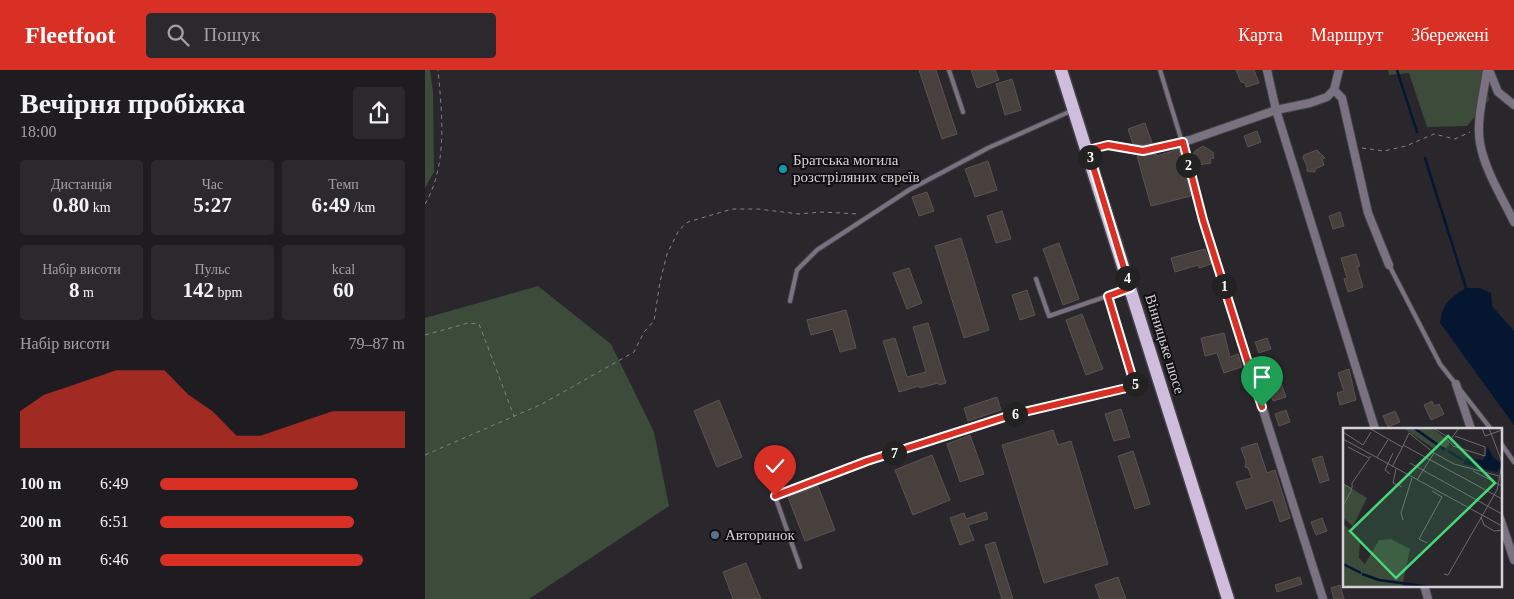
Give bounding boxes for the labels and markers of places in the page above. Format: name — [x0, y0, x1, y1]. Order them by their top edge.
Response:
pin: 3 — [1077, 144, 1103, 170]
place label: Братська могила розстріляних євреїв — [793, 152, 920, 185]
pin: 2 — [1175, 152, 1201, 178]
marker: Братська могила розстріляних євреїв — [777, 163, 789, 175]
pin: 4 — [1115, 266, 1139, 290]
pin: 1 — [1211, 274, 1237, 298]
pin — [1241, 356, 1283, 407]
pin: 5 — [1123, 372, 1147, 396]
pin: 6 — [1003, 402, 1027, 426]
pin: 7 — [881, 440, 907, 466]
pin — [754, 445, 796, 496]
place label: Авторинок — [725, 527, 795, 543]
marker: Авторинок — [709, 529, 721, 541]

